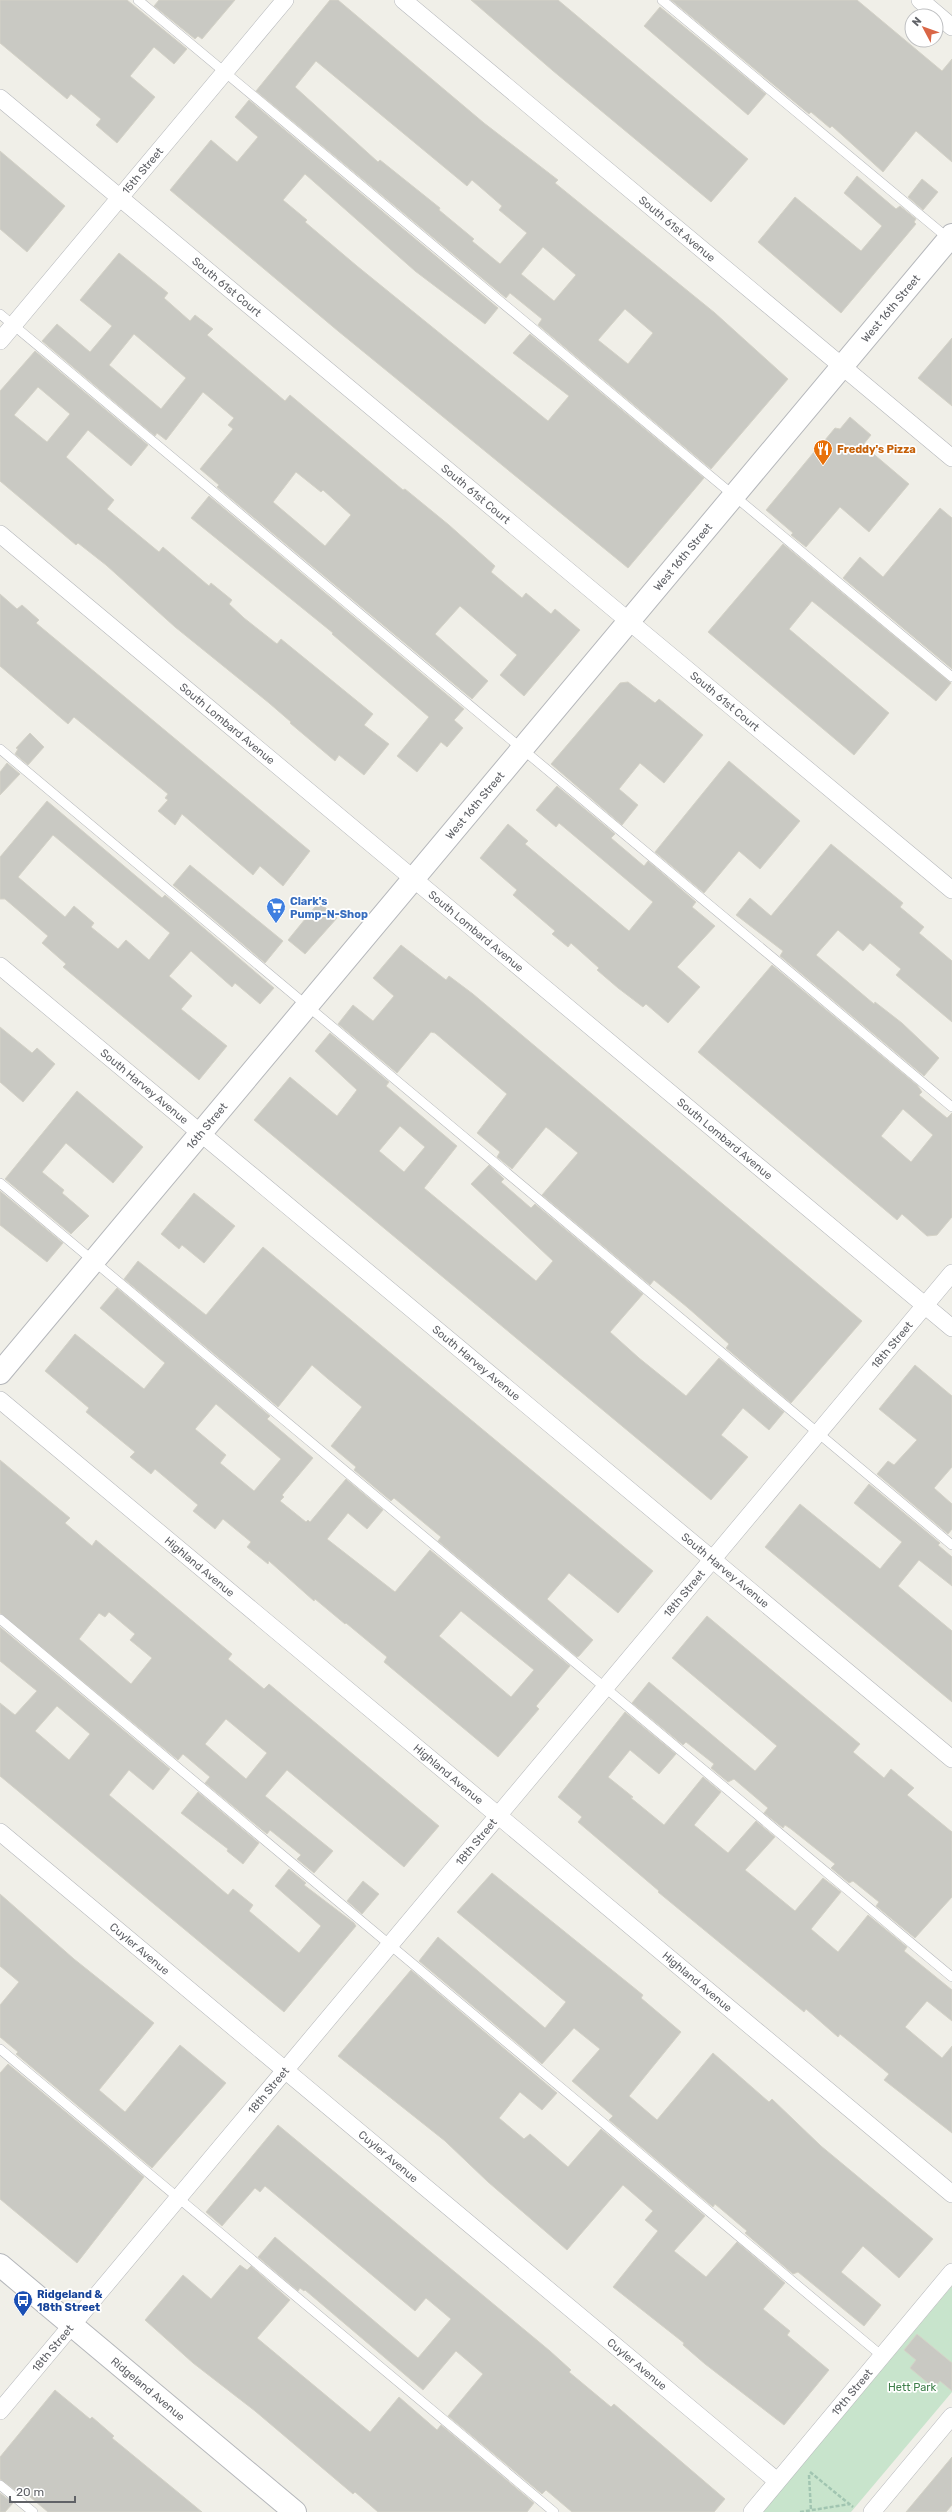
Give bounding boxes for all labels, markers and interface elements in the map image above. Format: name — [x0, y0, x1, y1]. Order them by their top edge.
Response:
north arrow — [904, 8, 944, 48]
text: N — [909, 14, 924, 29]
street label: 15th Street — [119, 144, 166, 197]
street label: South 61st Avenue — [636, 193, 718, 264]
street label: South 61st Court — [190, 254, 265, 320]
street label: West 16th Street — [859, 271, 923, 345]
restaurant icon: Freddy's Pizza — [812, 438, 834, 466]
place label: Freddy's Pizza — [837, 443, 916, 456]
street label: South 61st Court — [439, 461, 514, 527]
street label: West 16th Street — [651, 520, 715, 593]
street label: South 61st Court — [688, 669, 763, 734]
street label: South Lombard Avenue — [177, 680, 278, 767]
street label: West 16th Street — [443, 768, 507, 842]
street label: South Lombard Avenue — [426, 888, 526, 975]
place label: Clark's Pump-N-Shop — [290, 895, 368, 921]
supermarket icon: Clark's Pump-N-Shop — [265, 896, 287, 924]
street label: South Harvey Avenue — [98, 1046, 191, 1127]
street label: South Lombard Avenue — [675, 1095, 775, 1182]
street label: 16th Street — [183, 1099, 230, 1152]
street label: 18th Street — [869, 1318, 916, 1371]
street label: South Harvey Avenue — [430, 1323, 523, 1403]
street label: South Harvey Avenue — [679, 1530, 772, 1610]
street label: Highland Avenue — [162, 1534, 237, 1599]
street label: 18th Street — [661, 1567, 708, 1620]
street label: Highland Avenue — [411, 1741, 486, 1807]
street label: 18th Street — [453, 1815, 500, 1868]
street label: Cuyler Avenue — [107, 1920, 172, 1977]
street label: Highland Avenue — [660, 1949, 735, 2014]
street label: 18th Street — [245, 2064, 292, 2117]
street label: Cuyler Avenue — [356, 2128, 421, 2185]
place label: Ridgeland & 18th Street — [37, 2288, 102, 2314]
bus stop icon: Ridgeland & 18th Street — [12, 2289, 34, 2317]
street label: 18th Street — [29, 2321, 76, 2374]
street label: Cuyler Avenue — [605, 2335, 670, 2393]
street label: Ridgeland Avenue — [108, 2354, 187, 2423]
street label: 19th Street — [829, 2366, 875, 2418]
park label: Hett Park — [888, 2381, 936, 2394]
scale bar — [10, 2478, 75, 2504]
text: 20 m — [16, 2485, 44, 2499]

